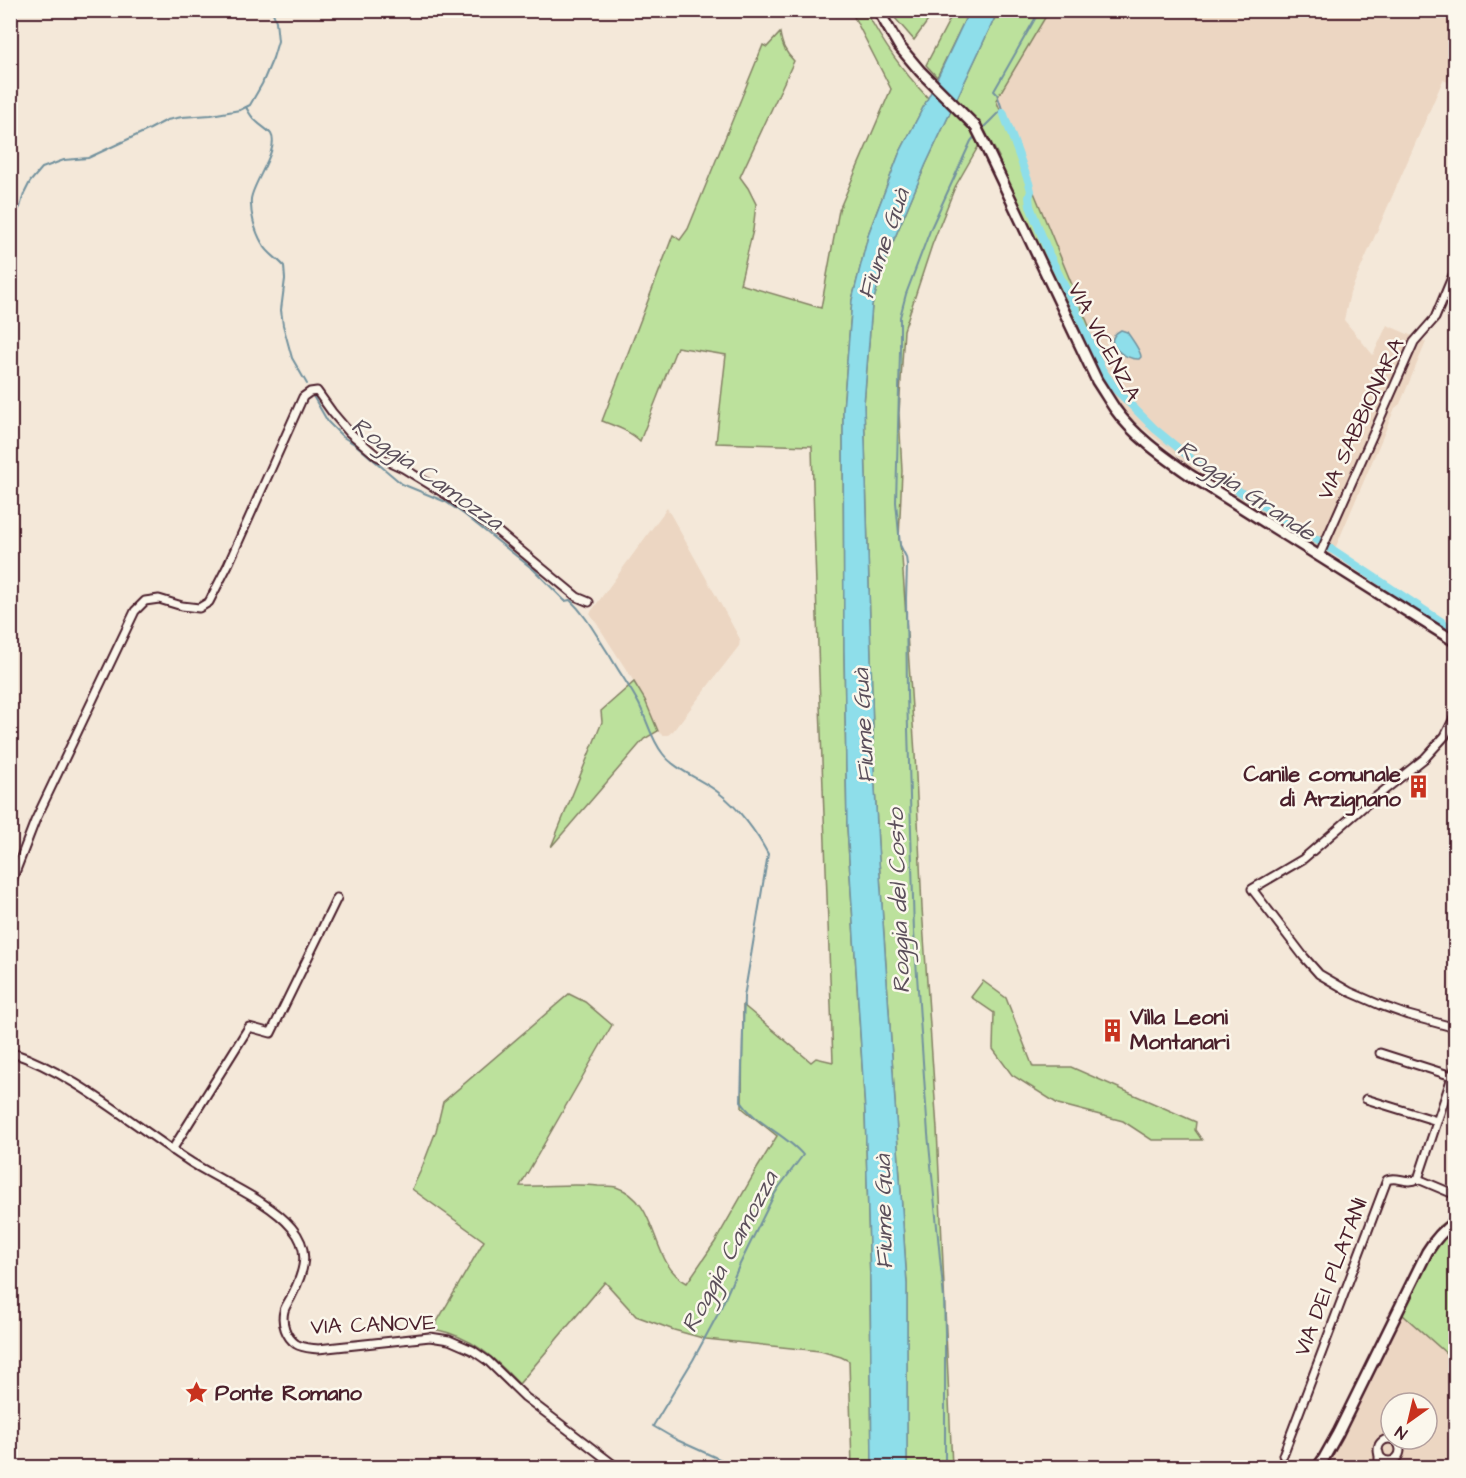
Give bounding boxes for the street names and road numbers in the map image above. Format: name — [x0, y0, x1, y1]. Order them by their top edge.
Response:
street label: VIA VICENZA — [1060, 277, 1148, 407]
street label: VIA SABBIONARA — [1310, 333, 1412, 505]
street label: VIA DEI PLATANI — [1286, 1193, 1376, 1361]
street label: VIA CANOVE — [310, 1307, 436, 1343]

